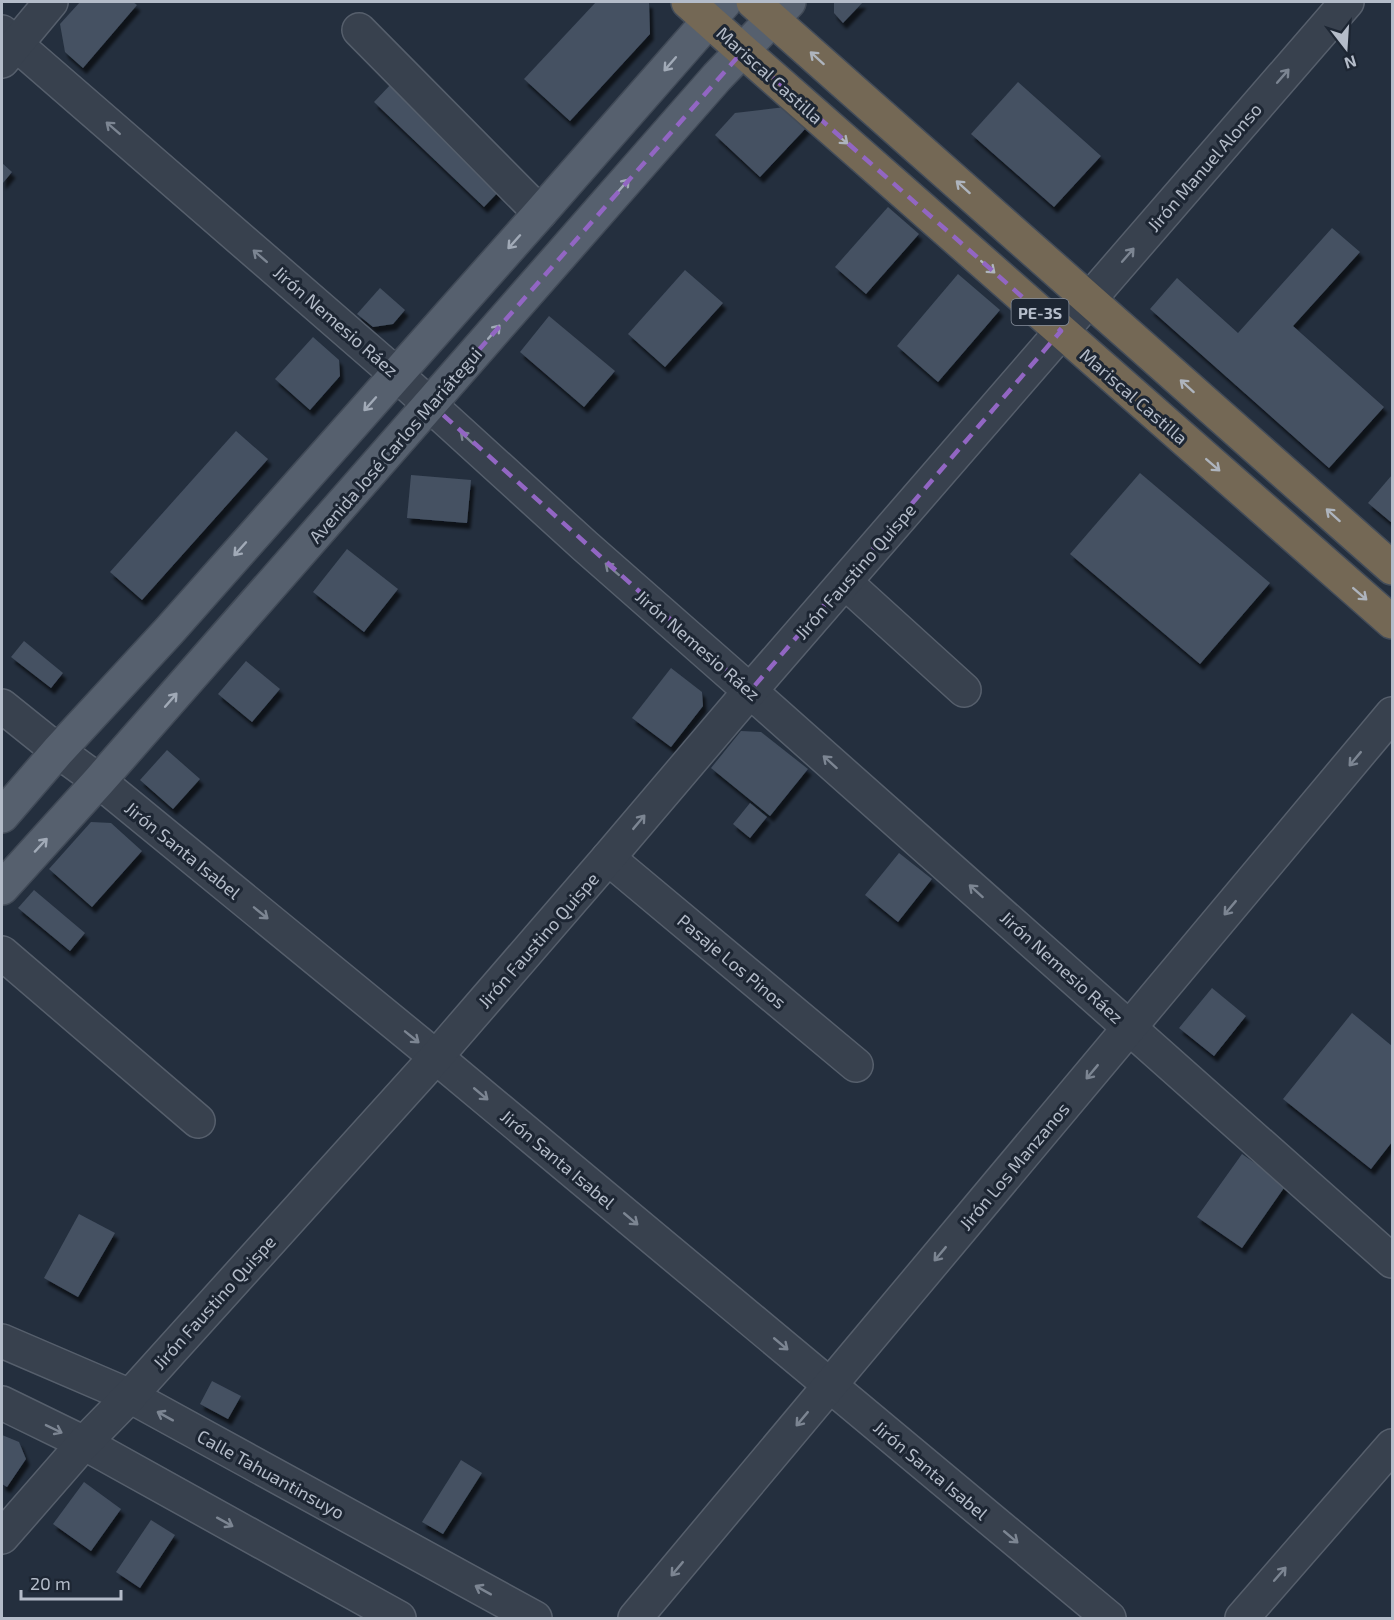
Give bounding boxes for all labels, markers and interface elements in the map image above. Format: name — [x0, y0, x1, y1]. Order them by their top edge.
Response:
north arrow — [1316, 18, 1376, 78]
street label: Mariscal Castilla — [712, 22, 828, 128]
one-way arrow — [809, 51, 825, 64]
text: N — [1342, 52, 1359, 74]
one-way arrow — [663, 56, 677, 71]
one-way arrow — [1276, 68, 1289, 84]
street label: Jirón Manuel Alonso — [1142, 98, 1266, 236]
one-way arrow — [105, 121, 120, 135]
one-way arrow — [834, 131, 849, 145]
one-way arrow — [616, 178, 629, 194]
one-way arrow — [955, 180, 970, 194]
one-way arrow — [507, 234, 521, 249]
one-way arrow — [1121, 248, 1135, 263]
one-way arrow — [252, 249, 268, 262]
one-way arrow — [980, 260, 995, 274]
street label: Jirón Nemesio Ráez — [269, 261, 403, 381]
road number: PE-3S — [1012, 299, 1068, 325]
one-way arrow — [487, 325, 501, 340]
street label: Avenida José Carlos Mariátegui — [304, 343, 486, 547]
street label: Mariscal Castilla — [1076, 343, 1192, 449]
one-way arrow — [1180, 379, 1195, 393]
one-way arrow — [363, 396, 377, 411]
one-way arrow — [460, 431, 475, 445]
one-way arrow — [1205, 458, 1220, 472]
street label: Jirón Faustino Quispe — [790, 499, 920, 643]
one-way arrow — [1326, 508, 1341, 522]
one-way arrow — [233, 542, 247, 557]
one-way arrow — [605, 562, 620, 576]
street label: Jirón Nemesio Ráez — [631, 585, 765, 705]
one-way arrow — [1352, 587, 1367, 601]
one-way arrow — [164, 693, 178, 708]
one-way arrow — [1348, 751, 1362, 766]
one-way arrow — [823, 755, 838, 769]
street label: Jirón Santa Isabel — [121, 797, 246, 904]
one-way arrow — [632, 815, 646, 830]
one-way arrow — [34, 838, 48, 853]
street label: Jirón Faustino Quispe — [473, 868, 603, 1012]
one-way arrow — [969, 884, 984, 898]
one-way arrow — [1223, 900, 1236, 916]
one-way arrow — [252, 906, 268, 919]
street label: Jirón Nemesio Ráez — [996, 906, 1128, 1028]
street label: Pasaje Los Pinos — [673, 909, 791, 1013]
one-way arrow — [403, 1030, 419, 1043]
one-way arrow — [1086, 1064, 1099, 1080]
one-way arrow — [473, 1088, 489, 1101]
street label: Jirón Los Manzanos — [954, 1098, 1074, 1234]
street label: Jirón Santa Isabel — [496, 1105, 620, 1214]
one-way arrow — [623, 1213, 639, 1226]
street label: Jirón Faustino Quispe — [148, 1230, 280, 1374]
one-way arrow — [934, 1246, 947, 1262]
one-way arrow — [773, 1338, 789, 1351]
one-way arrow — [157, 1410, 174, 1422]
one-way arrow — [795, 1411, 808, 1427]
street label: Jirón Santa Isabel — [869, 1416, 993, 1525]
one-way arrow — [45, 1423, 63, 1435]
street label: Calle Tahuantinsuyo — [194, 1424, 348, 1524]
one-way arrow — [216, 1516, 233, 1528]
one-way arrow — [1003, 1530, 1019, 1543]
one-way arrow — [670, 1561, 683, 1577]
scale bar — [21, 1563, 122, 1601]
one-way arrow — [1274, 1566, 1287, 1582]
text: 20 m — [30, 1572, 71, 1594]
one-way arrow — [475, 1584, 493, 1595]

